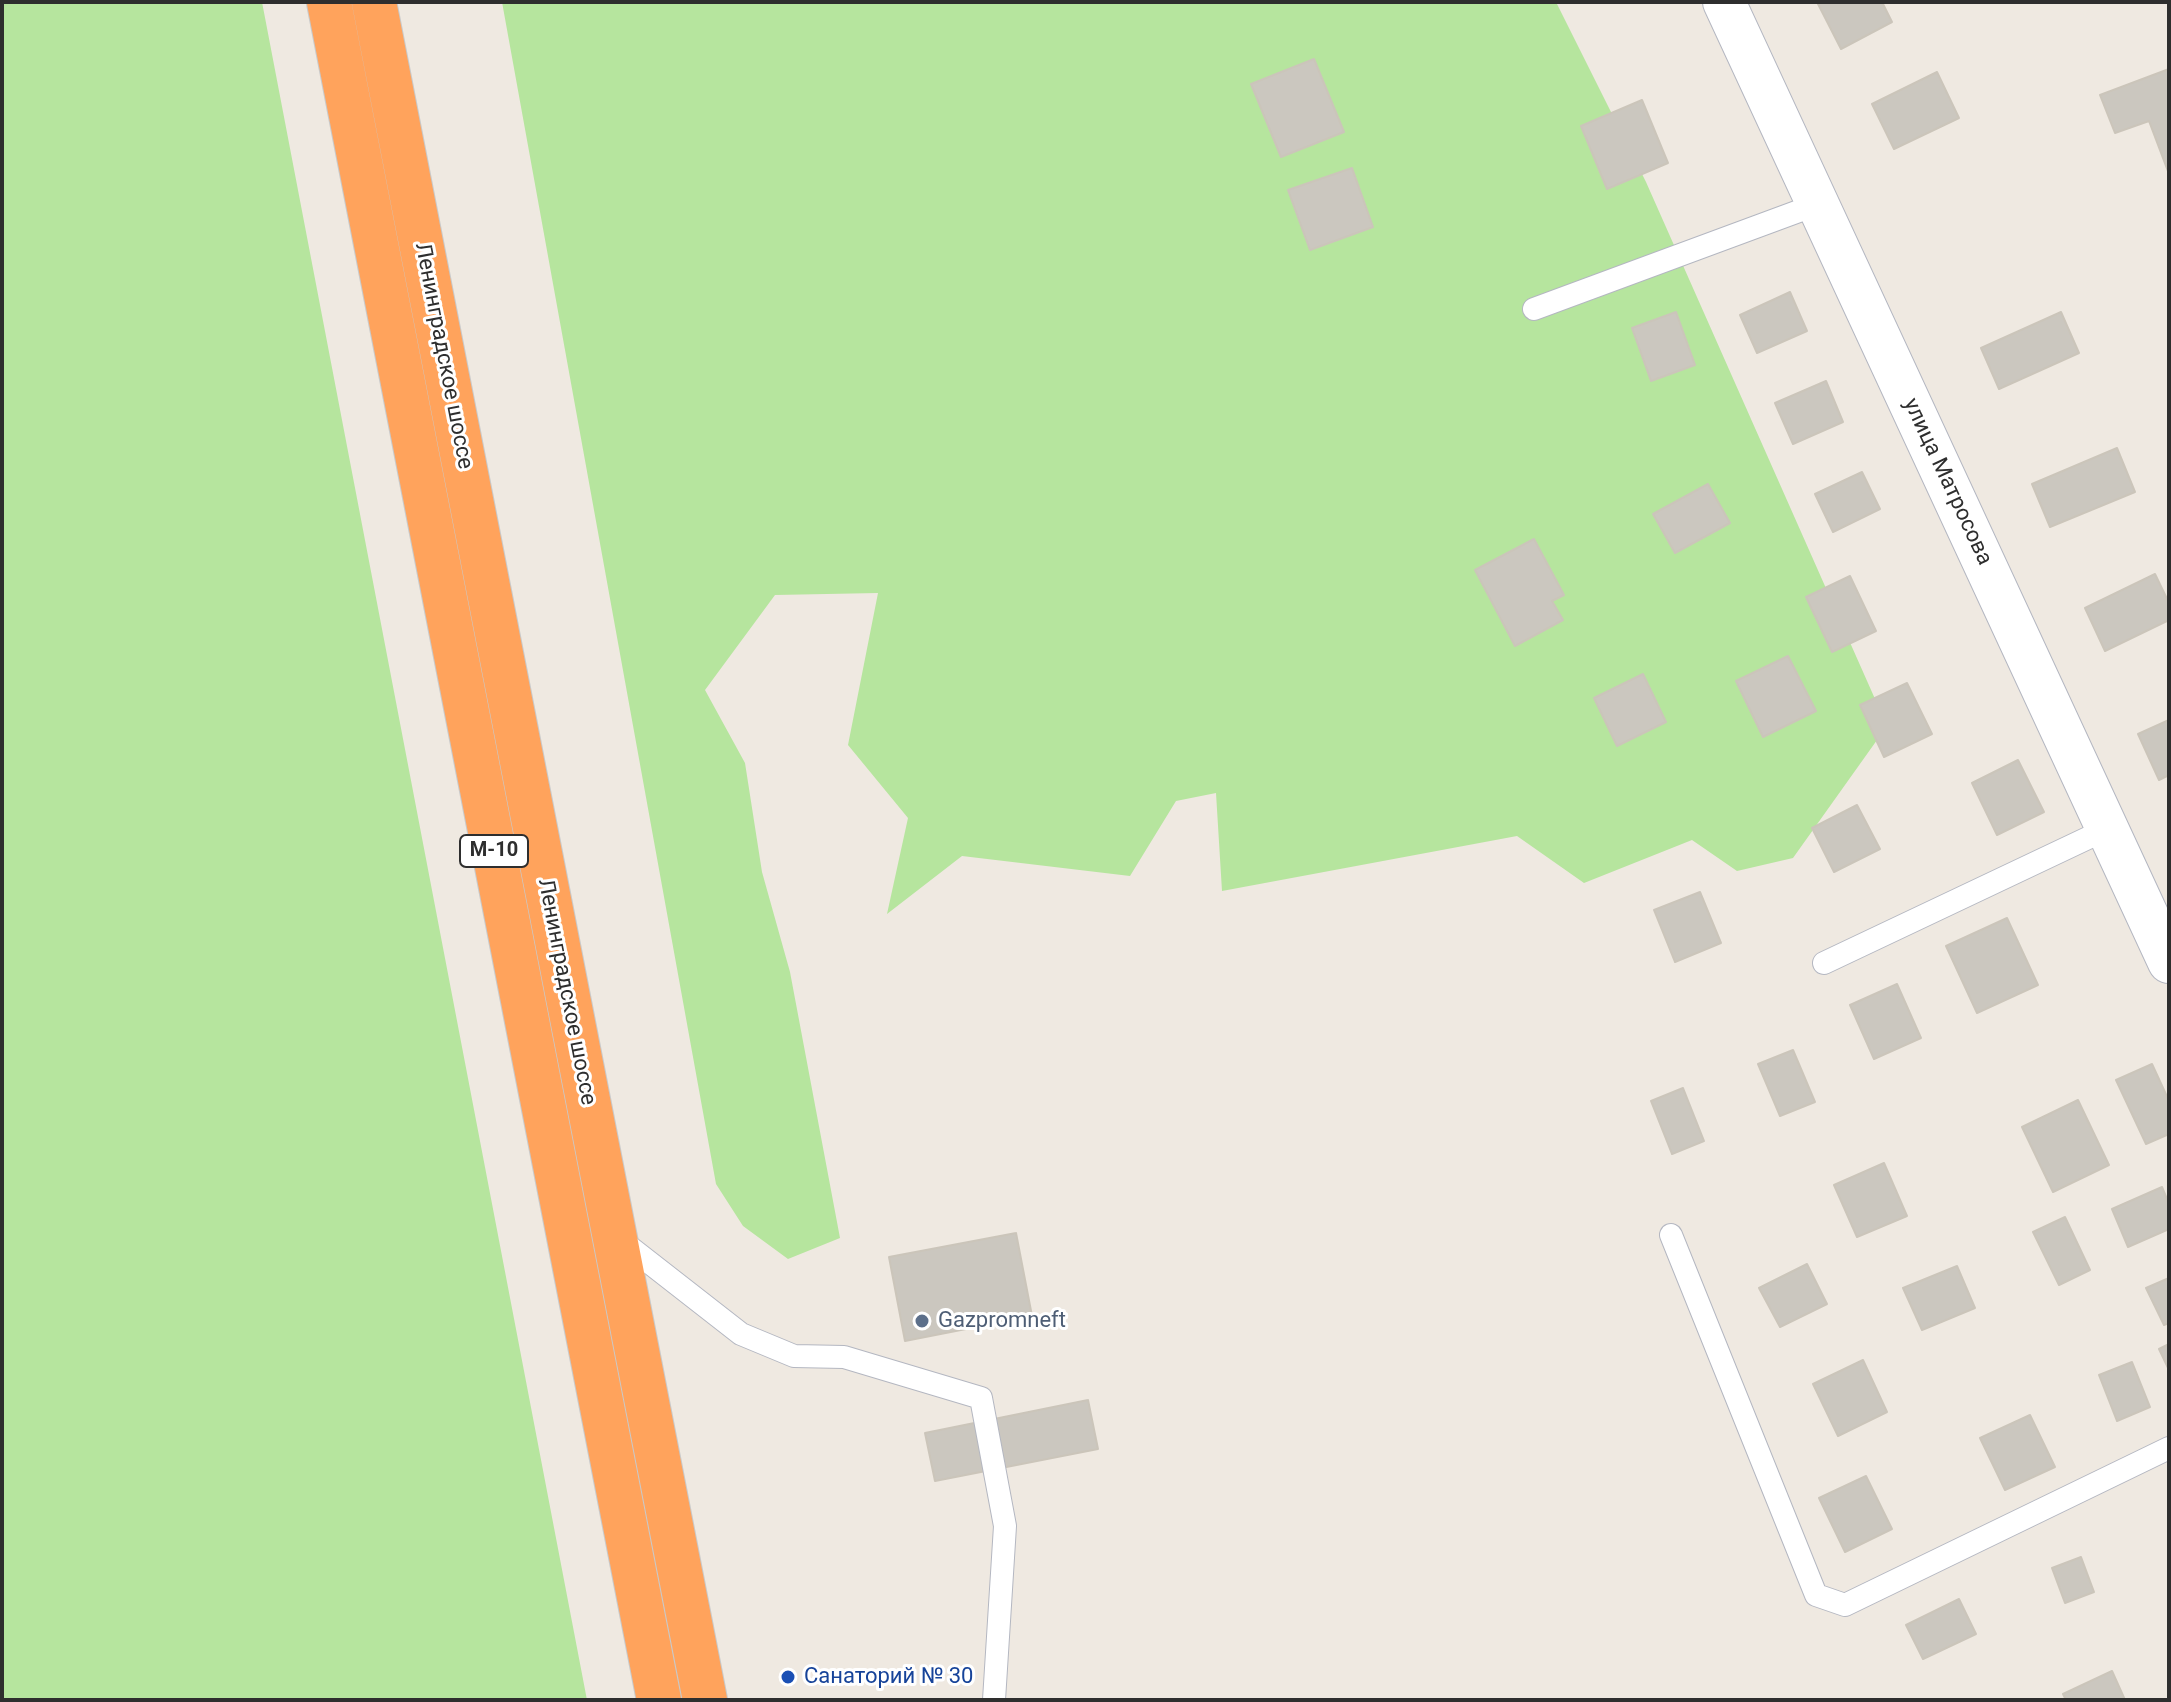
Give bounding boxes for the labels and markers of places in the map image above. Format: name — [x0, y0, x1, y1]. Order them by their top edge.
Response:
place label: Gazpromneft — [938, 1308, 1066, 1334]
marker: Gazpromneft — [913, 1312, 931, 1330]
place label: Санаторий № 30 — [804, 1664, 973, 1690]
marker: Санаторий № 30 — [779, 1668, 797, 1686]

